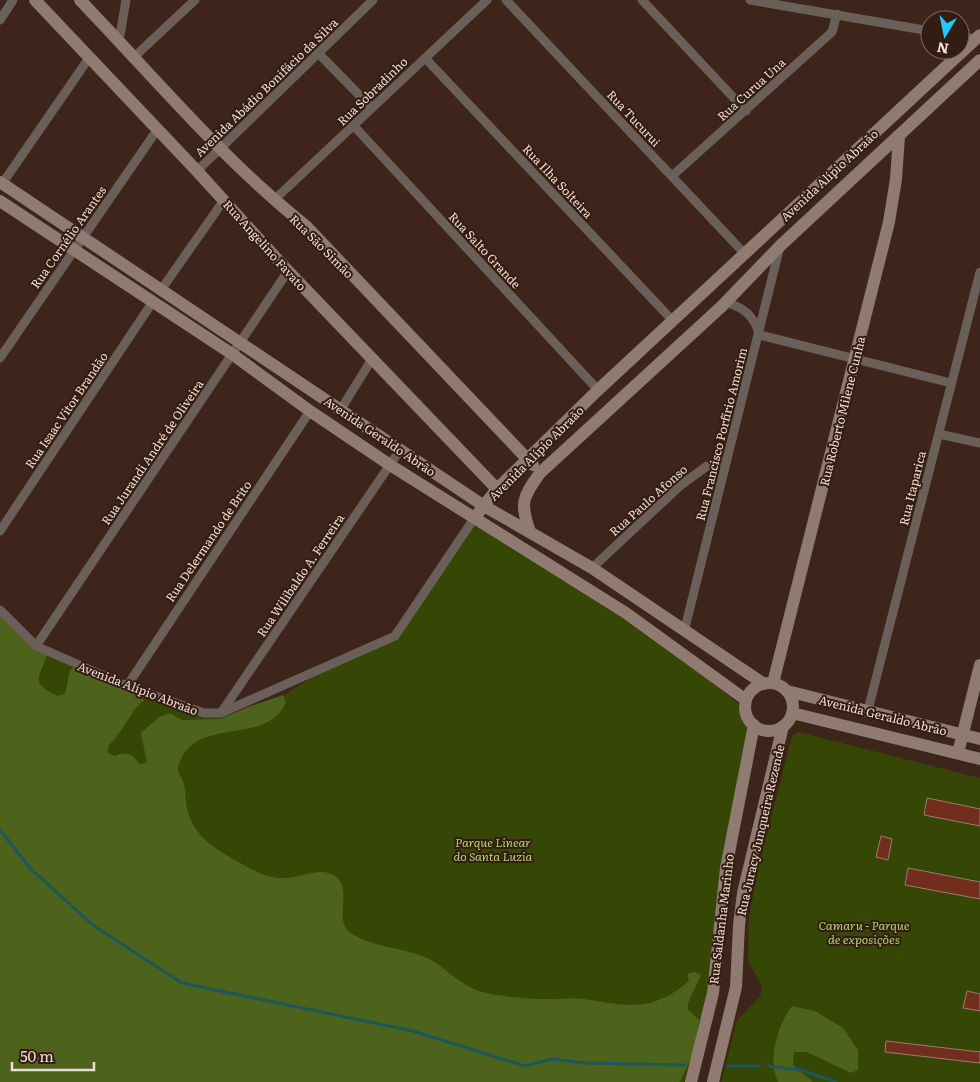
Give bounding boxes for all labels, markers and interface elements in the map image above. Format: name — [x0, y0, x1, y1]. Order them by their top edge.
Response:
north arrow — [920, 10, 970, 60]
street label: Avenida Abádio Bonifácio da Silva — [190, 13, 342, 161]
text: N — [935, 38, 950, 60]
street label: Rua Sobradinho — [333, 53, 411, 129]
street label: Rua Curua Una — [713, 53, 790, 125]
street label: Rua Tucurui — [603, 86, 665, 150]
street label: Avenida Alípio Abraão — [776, 125, 882, 225]
street label: Rua Ilha Solteira — [519, 140, 597, 222]
street label: Rua Cornélio Arantes — [26, 182, 111, 292]
street label: Rua Angelino Favato — [219, 196, 311, 294]
street label: Rua Salto Grande — [445, 208, 525, 292]
street label: Rua São Simão — [286, 210, 358, 282]
street label: Rua Roberto Milene Cunha — [815, 334, 869, 488]
street label: Rua Francisco Porfírio Amorim — [691, 345, 751, 522]
street label: Rua Isaac Vitor Brandão — [20, 348, 112, 472]
street label: Rua Jurandi André de Oliveira — [97, 375, 208, 528]
street label: Avenida Geraldo Abrão — [320, 392, 440, 480]
street label: Avenida Alípio Abraão — [484, 401, 588, 505]
street label: Rua Itaparica — [894, 448, 930, 527]
street label: Rua Paulo Afonso — [605, 460, 691, 540]
street label: Rua Delermando de Brito — [161, 477, 255, 605]
street label: Rua Wilibaldo A. Ferreira — [252, 509, 348, 640]
street label: Avenida Alípio Abraão — [75, 657, 201, 719]
street label: Avenida Geraldo Abrão — [817, 690, 949, 740]
street label: Rua Juracy Junqueira Rezende — [732, 743, 788, 917]
park label: Parque Linear do Santa Luzia — [454, 833, 533, 865]
street label: Rua Saldanha Marinho — [704, 853, 738, 985]
park label: Camaru - Parque de exposições — [818, 916, 910, 948]
scale bar — [12, 1040, 95, 1072]
text: 50 m — [20, 1044, 54, 1067]

